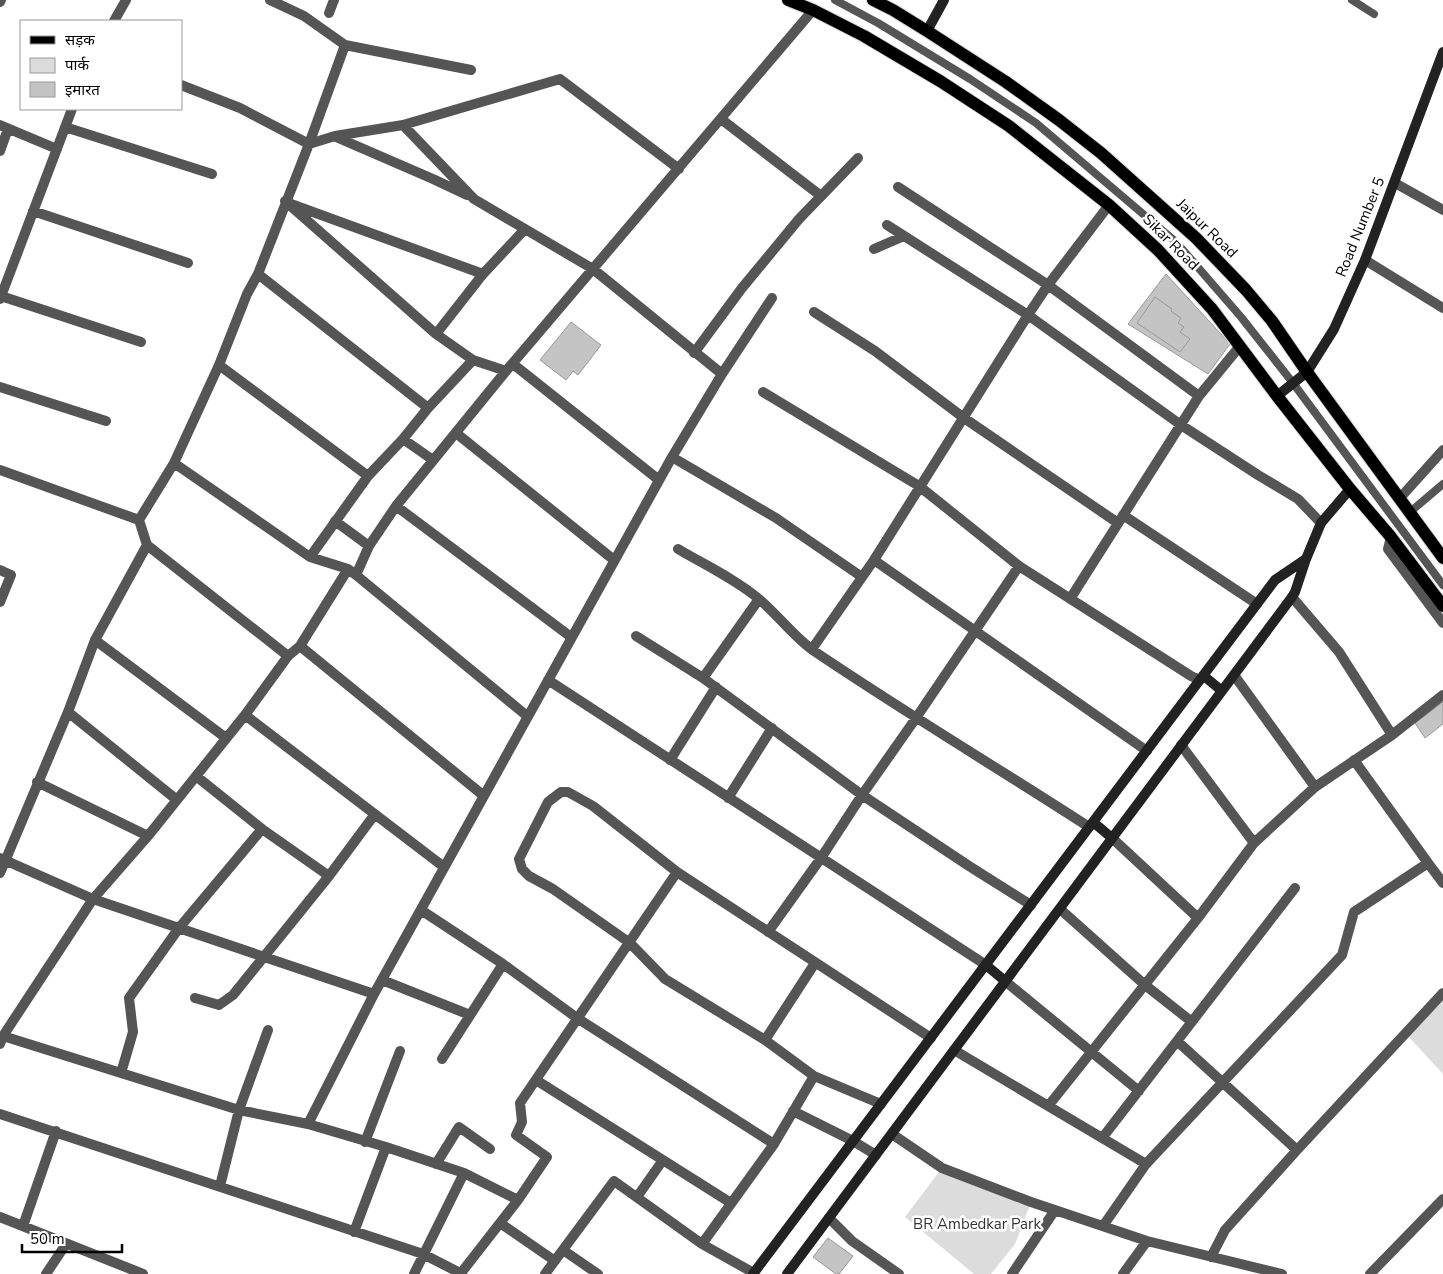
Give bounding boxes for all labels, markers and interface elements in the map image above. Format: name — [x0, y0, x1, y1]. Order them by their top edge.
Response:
legend — [20, 20, 182, 110]
text: सड़क — [65, 30, 95, 50]
text: पार्क — [65, 55, 89, 75]
text: इमारत — [65, 80, 100, 100]
street label: Road Number 5 — [1331, 174, 1389, 280]
street label: Jaipur Road — [1171, 193, 1242, 262]
street label: Sikar Road — [1138, 209, 1204, 275]
park label: BR Ambedkar Park — [913, 1214, 1041, 1234]
scale bar — [22, 1222, 122, 1254]
text: 50 m — [30, 1229, 65, 1249]

